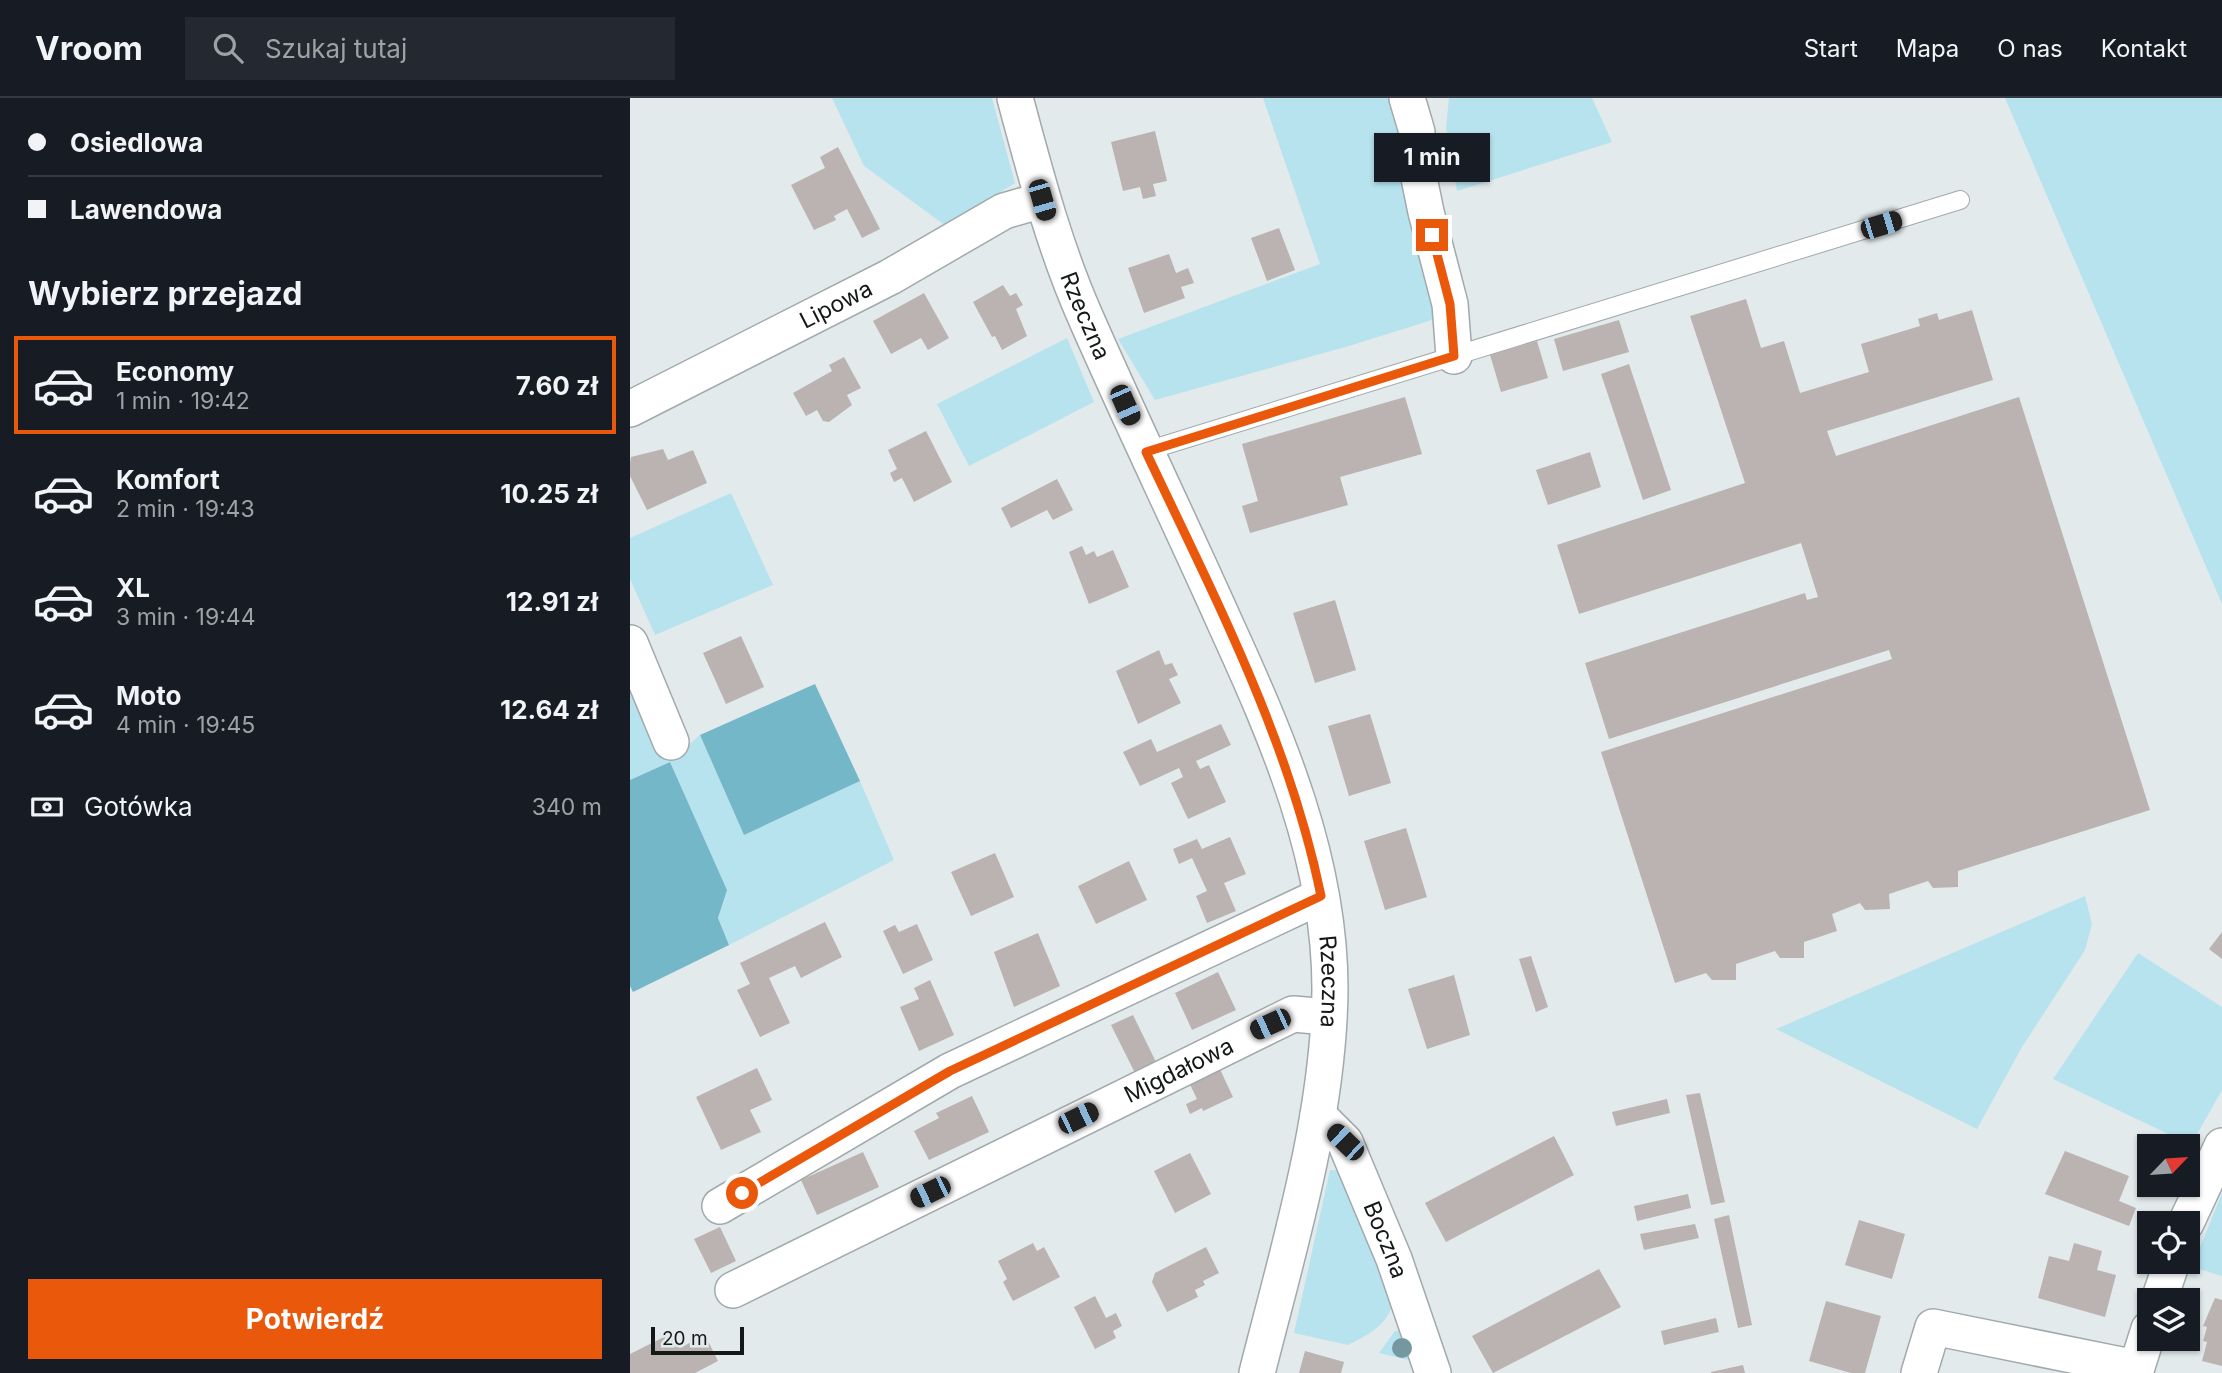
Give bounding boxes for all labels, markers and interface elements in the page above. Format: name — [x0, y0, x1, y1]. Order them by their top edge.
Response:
search box — [185, 17, 675, 80]
text: Vroom — [35, 28, 143, 68]
icon: search — [209, 29, 247, 67]
text: Szukaj tutaj — [265, 33, 407, 64]
text: Start — [1804, 34, 1858, 63]
text: Mapa — [1896, 34, 1959, 63]
text: O nas — [1997, 34, 2063, 63]
text: Kontakt — [2101, 34, 2187, 63]
text: Osiedlowa — [70, 127, 203, 158]
callout: 1 min — [1374, 134, 1490, 183]
text: 1 min — [1404, 143, 1460, 171]
car — [1027, 177, 1058, 223]
text: Lawendowa — [70, 194, 222, 225]
car — [1858, 209, 1905, 241]
route end — [1416, 219, 1448, 251]
street label: Rzeczna — [1054, 268, 1116, 364]
text: Wybierz przejazd — [28, 274, 302, 313]
street label: Lipowa — [795, 274, 877, 335]
icon: car — [32, 354, 95, 417]
text: Economy — [116, 356, 234, 387]
text: 7.60 zł — [516, 370, 598, 401]
car — [1107, 382, 1144, 428]
text: 1 min · 19:42 — [116, 387, 250, 415]
icon: car — [32, 462, 95, 525]
text: Komfort — [116, 464, 220, 495]
text: 10.25 zł — [500, 478, 598, 509]
text: 2 min · 19:43 — [116, 495, 255, 523]
icon: car — [32, 570, 95, 633]
text: XL — [116, 572, 150, 603]
text: 12.91 zł — [506, 586, 598, 617]
text: 3 min · 19:44 — [116, 603, 256, 631]
icon: car — [32, 678, 95, 741]
text: Moto — [116, 680, 181, 711]
text: 12.64 zł — [500, 694, 598, 725]
text: 4 min · 19:45 — [116, 711, 255, 739]
icon: cash — [28, 788, 66, 826]
text: Gotówka — [84, 791, 193, 822]
text: 340 m — [532, 793, 602, 821]
street label: Rzeczna — [1313, 934, 1344, 1029]
car — [1247, 1006, 1294, 1042]
street label: Migdałowa — [1120, 1032, 1238, 1109]
car — [1055, 1099, 1102, 1137]
car — [1323, 1120, 1368, 1164]
north arrow — [2137, 1134, 2200, 1197]
map controls — [2137, 1134, 2200, 1351]
car — [907, 1173, 954, 1211]
route start — [726, 1177, 758, 1209]
street label: Boczna — [1357, 1197, 1414, 1282]
button: locate — [2137, 1211, 2200, 1274]
button: Potwierdź — [28, 1279, 602, 1359]
button: layers — [2137, 1288, 2200, 1351]
scale bar — [651, 1324, 744, 1356]
text: 20 m — [662, 1327, 708, 1350]

